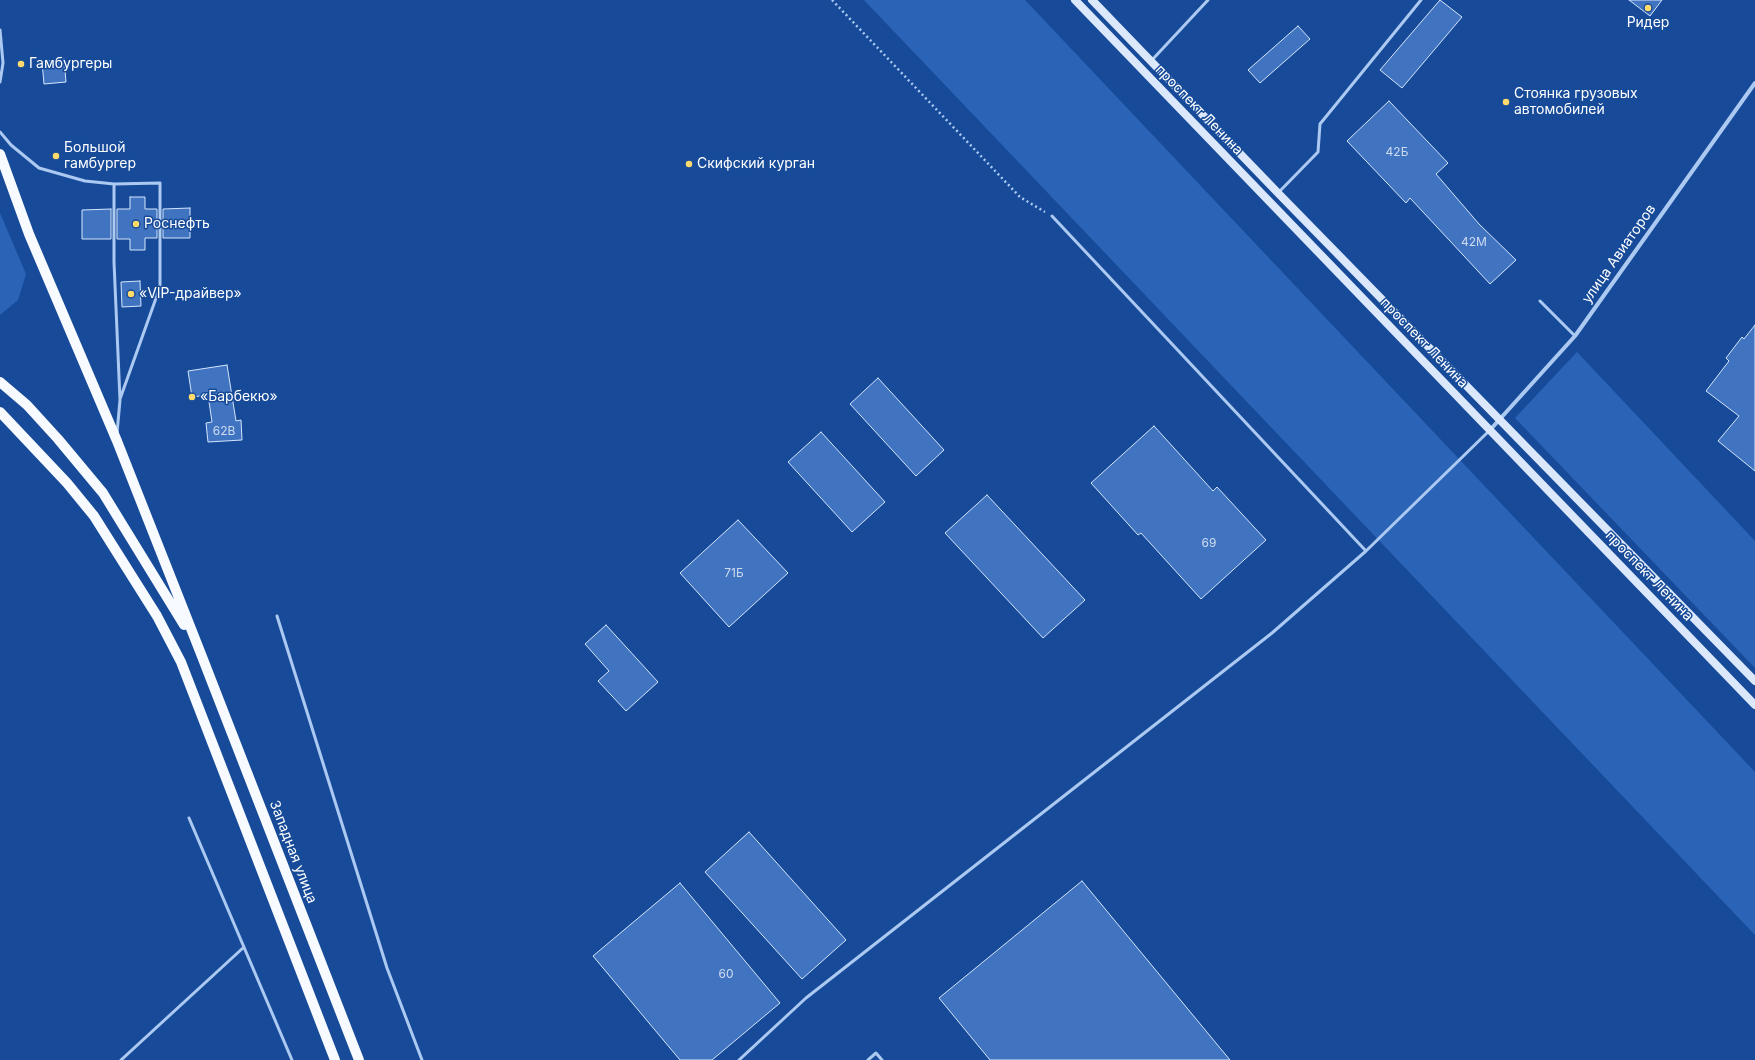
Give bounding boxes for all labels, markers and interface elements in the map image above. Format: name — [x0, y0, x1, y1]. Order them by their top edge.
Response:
marker: Ридер — [1643, 3, 1653, 13]
place label: Ридер — [1627, 15, 1669, 31]
place label: Гамбургеры — [29, 56, 112, 72]
marker: Гамбургеры — [16, 59, 26, 69]
street label: проспект Ленина — [1152, 61, 1246, 159]
place label: Стоянка грузовых автомобилей — [1514, 86, 1638, 118]
marker: Стоянка грузовых автомобилей — [1501, 97, 1511, 107]
place label: Большой гамбургер — [64, 140, 136, 172]
house number: 42Б — [1386, 145, 1408, 159]
marker: Большой гамбургер — [51, 151, 61, 161]
place label: Скифский курган — [697, 156, 815, 172]
marker: Скифский курган — [684, 159, 694, 169]
street label: улица Авиаторов — [1579, 201, 1659, 307]
place label: Роснефть — [144, 216, 210, 232]
marker: Роснефть — [131, 219, 141, 229]
house number: 42М — [1461, 235, 1487, 249]
place label: «VIP-драйвер» — [139, 286, 242, 302]
marker: «VIP-драйвер» — [126, 289, 136, 299]
street label: проспект Ленина — [1377, 294, 1471, 392]
place label: «Барбекю» — [200, 389, 278, 405]
marker: «Барбекю» — [187, 392, 197, 402]
house number: 62В — [213, 424, 235, 438]
street label: проспект Ленина — [1602, 527, 1696, 625]
house number: 69 — [1202, 536, 1216, 550]
house number: 71Б — [724, 566, 744, 580]
street label: Западная улица — [266, 798, 320, 906]
house number: 60 — [718, 967, 734, 981]

